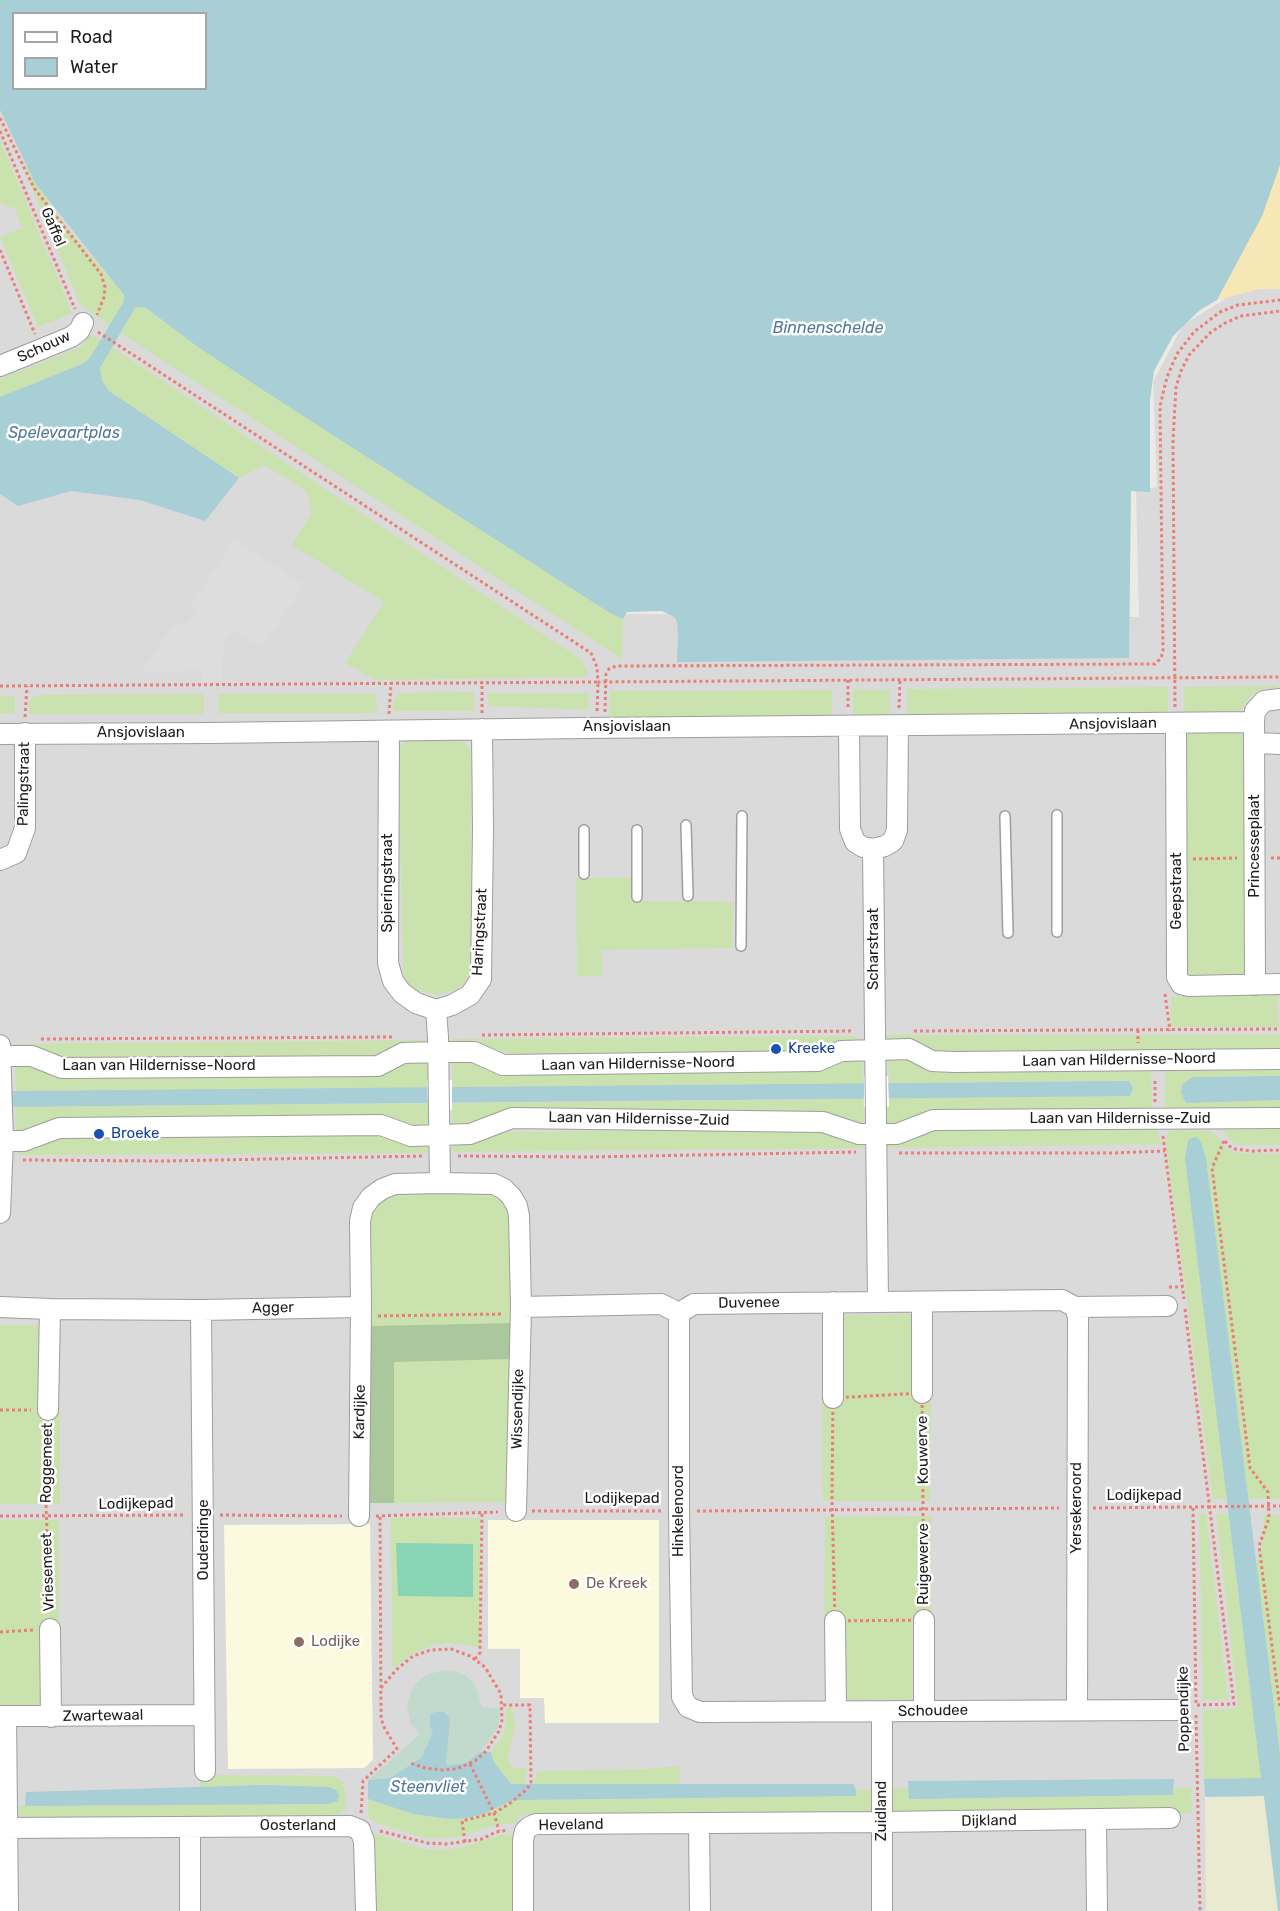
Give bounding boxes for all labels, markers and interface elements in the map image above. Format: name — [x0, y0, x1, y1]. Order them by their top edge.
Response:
legend — [12, 12, 207, 90]
text: Road — [70, 26, 113, 48]
text: Water — [70, 56, 118, 78]
street label: Gaffel — [37, 205, 69, 249]
water label: Binnenschelde — [773, 318, 883, 338]
street label: Schouw — [15, 327, 73, 367]
water label: Spelevaartplas — [8, 423, 120, 443]
street label: Ansjovislaan — [1069, 714, 1157, 734]
street label: Ansjovislaan — [583, 718, 671, 736]
street label: Ansjovislaan — [97, 724, 185, 742]
street label: Palingstraat — [14, 742, 34, 826]
street label: Princesseplaat — [1246, 794, 1264, 898]
street label: Spieringstraat — [379, 833, 397, 933]
street label: Geepstraat — [1168, 852, 1186, 930]
street label: Haringstraat — [469, 888, 491, 976]
street label: Scharstraat — [865, 908, 883, 990]
place label: Kreeke — [788, 1040, 835, 1058]
marker: Kreeke — [769, 1042, 783, 1056]
street label: Laan van Hildernisse-Noord — [1022, 1049, 1216, 1071]
street label: Laan van Hildernisse-Noord — [541, 1053, 735, 1075]
street label: Laan van Hildernisse-Noord — [62, 1057, 256, 1075]
street label: Laan van Hildernisse-Zuid — [548, 1108, 730, 1130]
street label: Laan van Hildernisse-Zuid — [1029, 1110, 1211, 1128]
place label: Broeke — [111, 1125, 159, 1143]
marker: Broeke — [92, 1127, 106, 1141]
street label: Duvenee — [718, 1293, 780, 1313]
street label: Agger — [252, 1299, 294, 1317]
street label: Wissendijke — [508, 1369, 528, 1449]
street label: Kardijke — [351, 1384, 369, 1440]
street label: Kouwerve — [913, 1416, 933, 1484]
street label: Roggemeet — [37, 1423, 57, 1503]
street label: Yersekeroord — [1068, 1462, 1086, 1554]
street label: Hinkelenoord — [670, 1465, 688, 1557]
street label: Lodijkepad — [1106, 1487, 1182, 1505]
street label: Lodijkepad — [584, 1490, 660, 1508]
street label: Lodijkepad — [98, 1494, 174, 1514]
street label: Ouderdinge — [195, 1499, 213, 1581]
street label: Ruigewerve — [915, 1523, 933, 1605]
street label: Vriesemeet — [38, 1532, 58, 1612]
place label: De Kreek — [586, 1575, 648, 1593]
marker: De Kreek — [567, 1577, 581, 1591]
place label: Lodijke — [311, 1633, 360, 1651]
marker: Lodijke — [292, 1635, 306, 1649]
street label: Poppendijke — [1174, 1666, 1194, 1752]
street label: Schoudee — [898, 1701, 968, 1721]
street label: Zwartewaal — [63, 1706, 143, 1726]
water label: Steenvliet — [391, 1777, 465, 1797]
street label: Zuidland — [873, 1781, 891, 1841]
street label: Dijkland — [961, 1812, 1017, 1830]
street label: Heveland — [538, 1815, 604, 1835]
street label: Oosterland — [260, 1817, 336, 1835]

